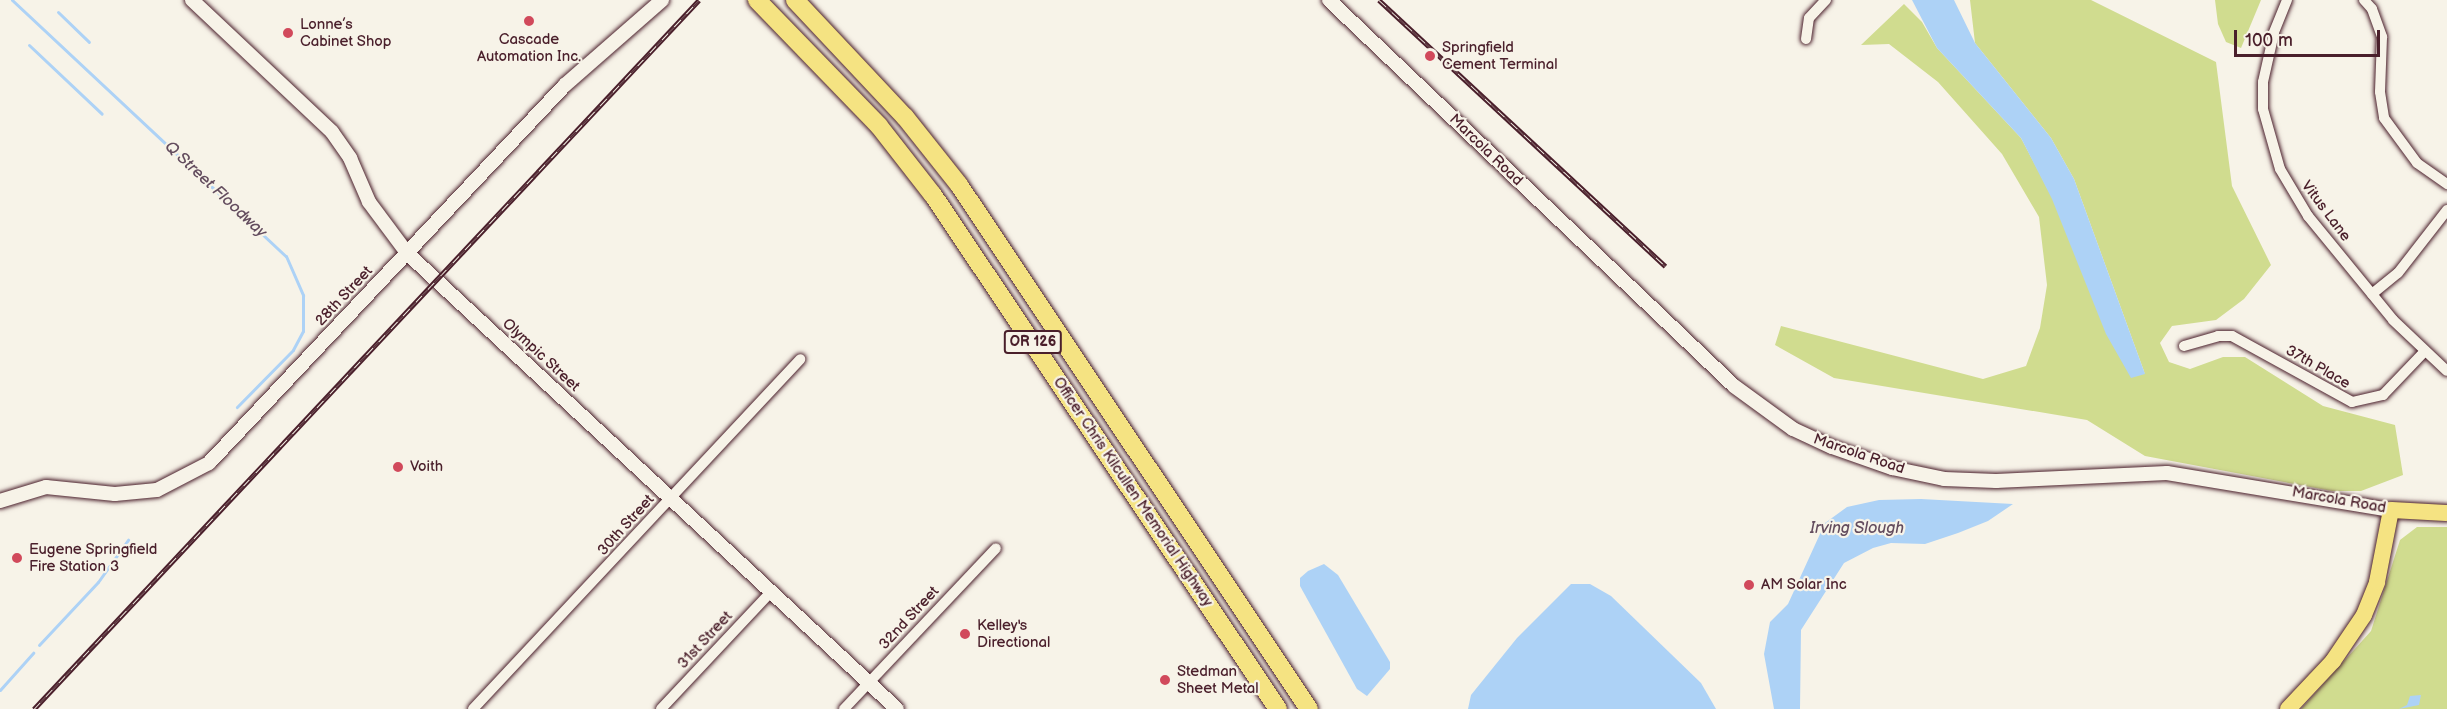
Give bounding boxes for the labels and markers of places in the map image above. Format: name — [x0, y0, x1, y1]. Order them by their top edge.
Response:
marker: Cascade Automation Inc. — [522, 14, 536, 28]
place label: Lonne’s Cabinet Shop — [300, 15, 392, 50]
marker: Lonne’s Cabinet Shop — [281, 26, 295, 40]
place label: Cascade Automation Inc. — [477, 30, 581, 65]
place label: Springfield Cement Terminal — [1442, 38, 1558, 73]
marker: Springfield Cement Terminal — [1423, 49, 1437, 63]
place label: Voith — [410, 458, 443, 476]
marker: Voith — [391, 460, 405, 474]
place label: Eugene Springfield Fire Station 3 — [29, 540, 158, 575]
marker: Eugene Springfield Fire Station 3 — [10, 551, 24, 565]
place label: AM Solar Inc — [1761, 576, 1847, 594]
marker: AM Solar Inc — [1742, 578, 1756, 592]
place label: Kelley's Directional — [977, 616, 1050, 651]
marker: Kelley's Directional — [958, 627, 972, 641]
place label: Stedman Sheet Metal — [1177, 662, 1259, 697]
marker: Stedman Sheet Metal — [1158, 673, 1172, 687]

